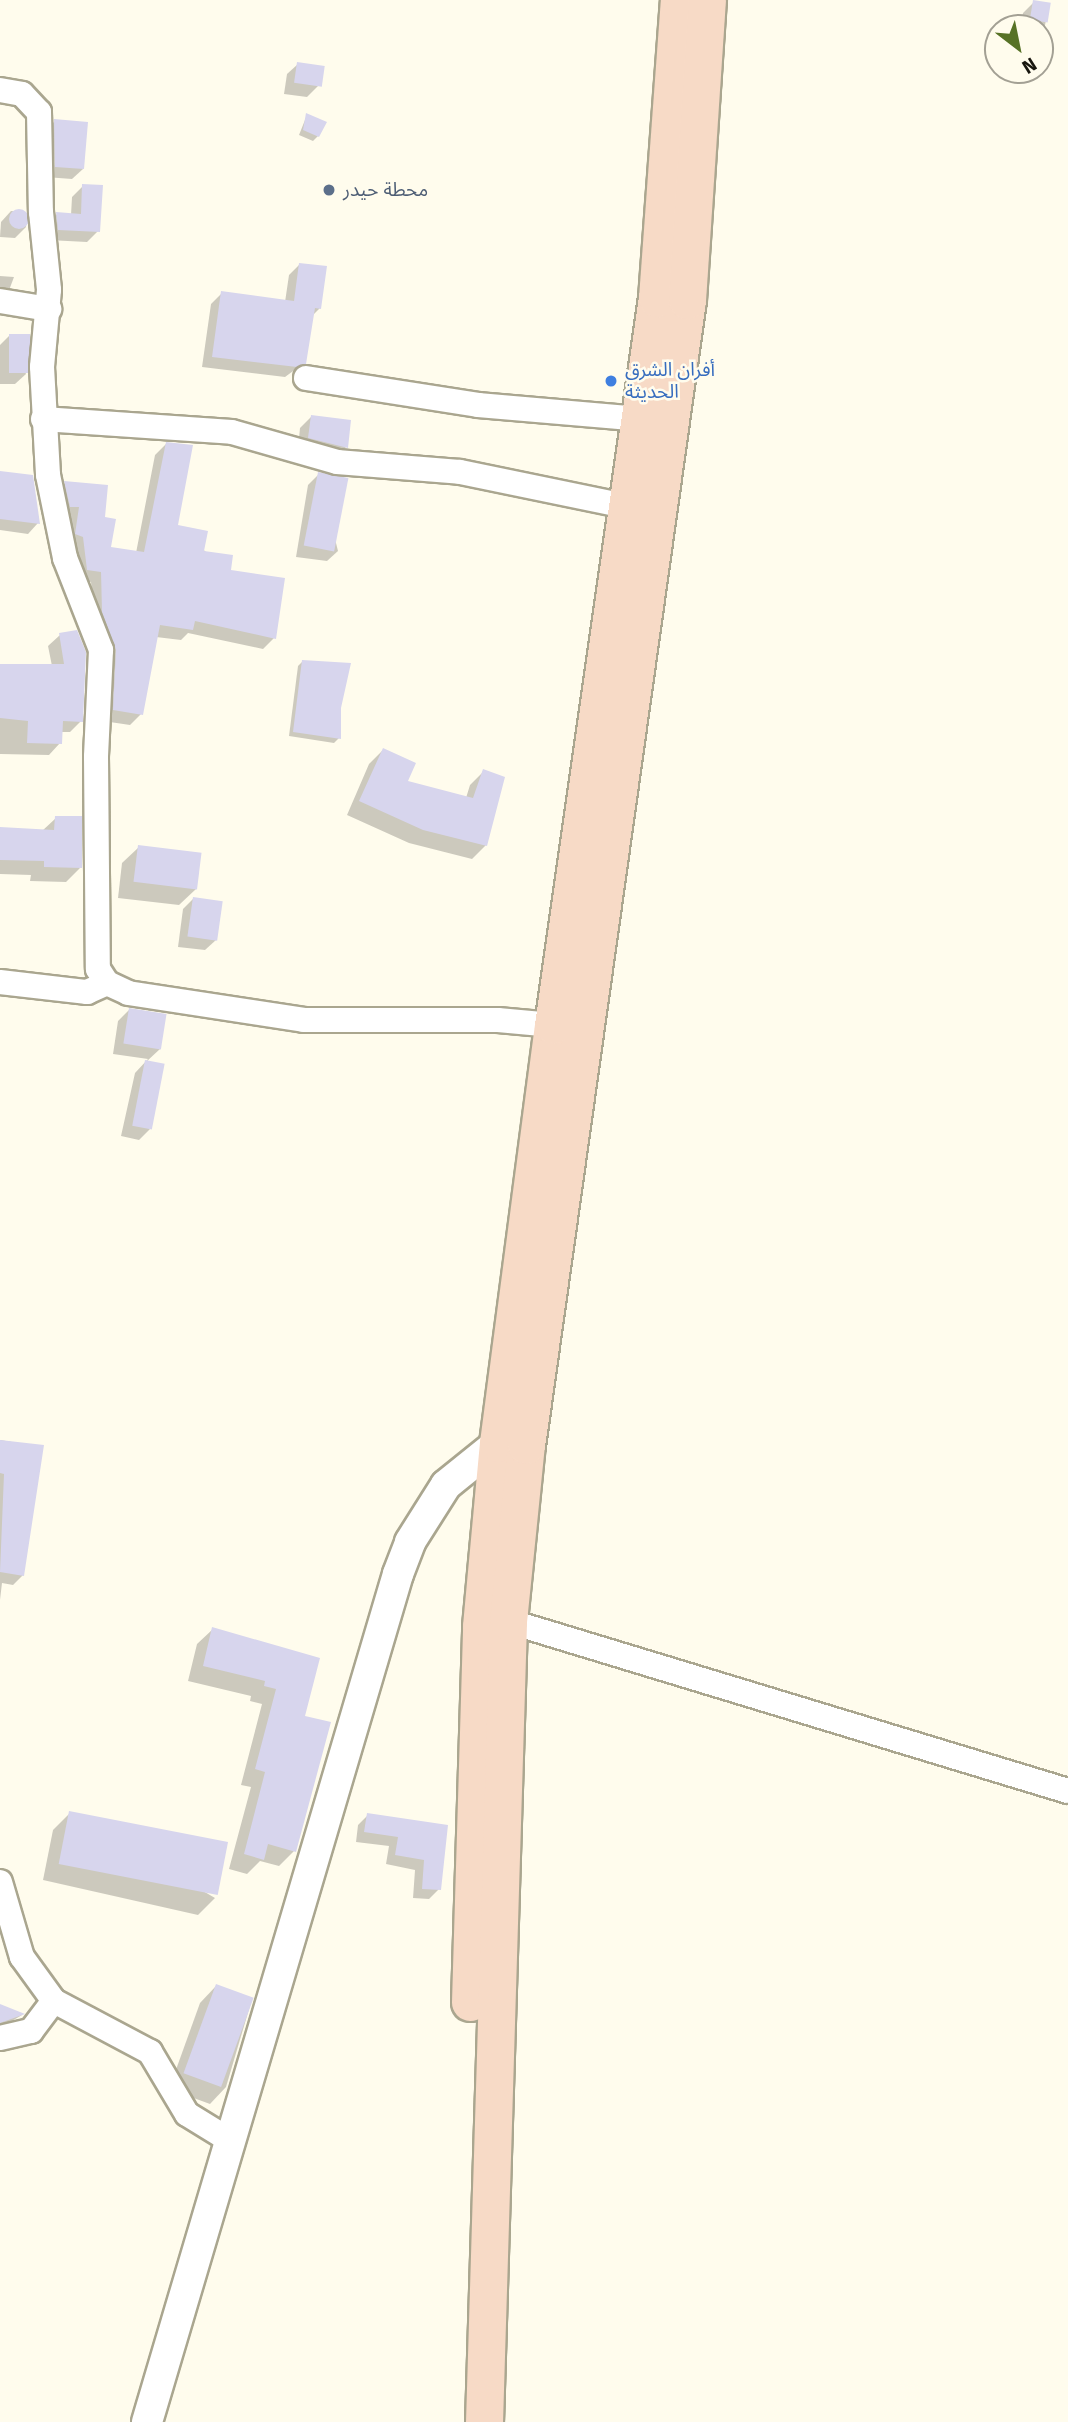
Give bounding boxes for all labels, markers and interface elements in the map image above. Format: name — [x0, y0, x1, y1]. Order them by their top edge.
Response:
north arrow — [984, 14, 1054, 84]
text: N — [1018, 52, 1041, 79]
place label: محطة حيدر — [343, 179, 428, 201]
marker: محطة حيدر — [321, 182, 337, 198]
place label: أفران الشرق الحديثة — [625, 359, 715, 403]
marker: أفران الشرق الحديثة — [603, 373, 619, 389]

